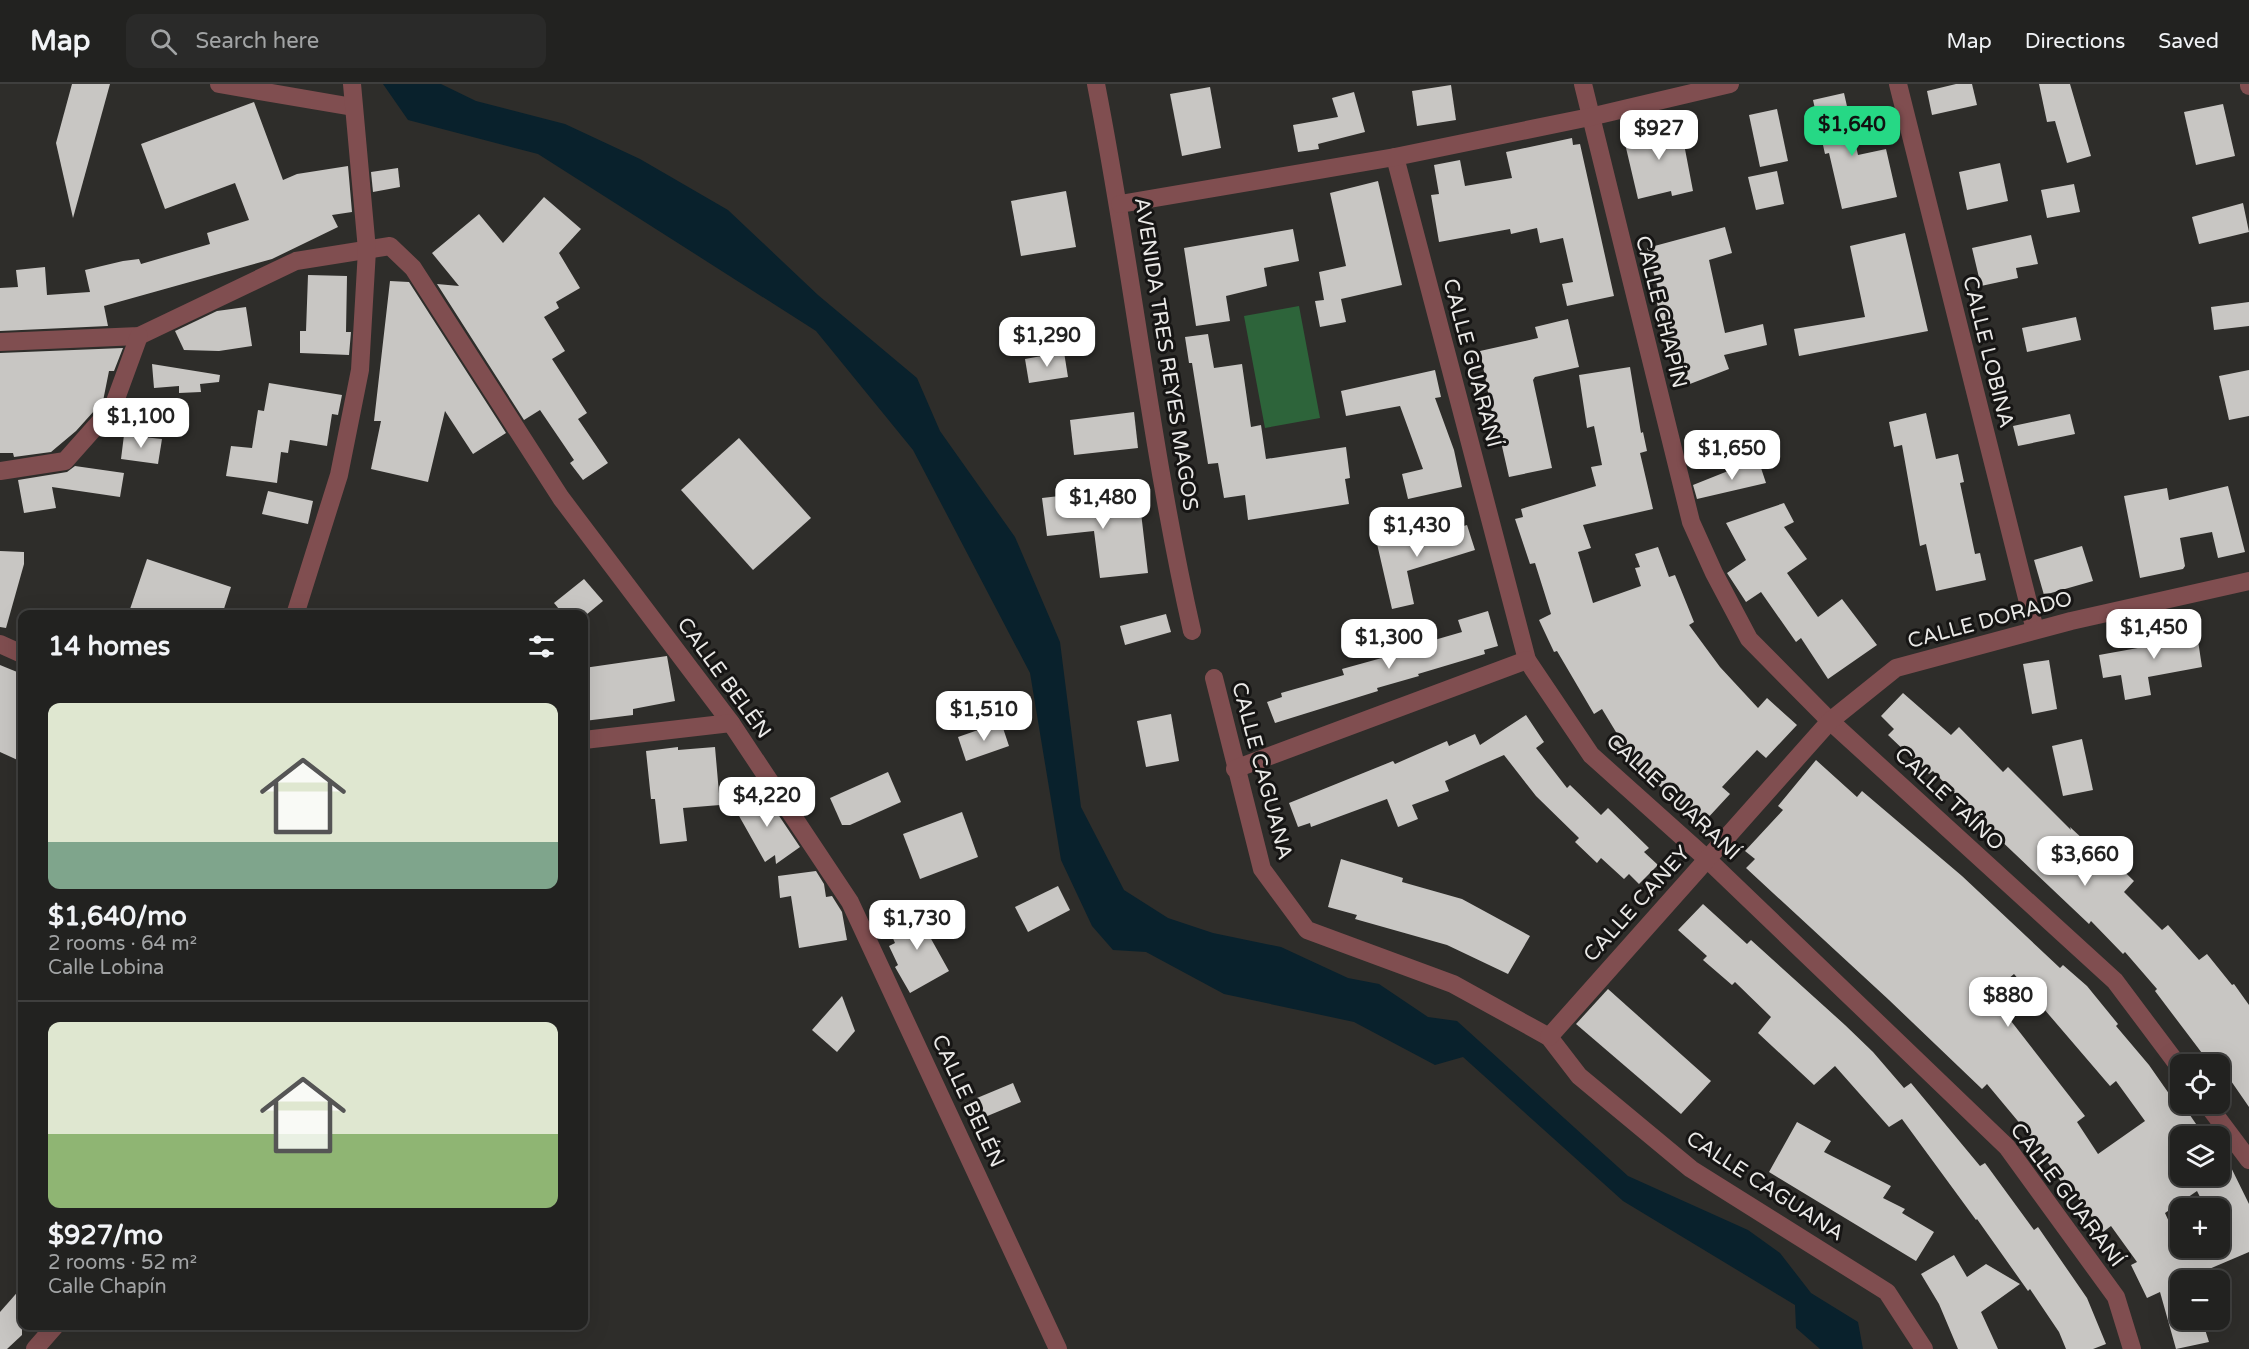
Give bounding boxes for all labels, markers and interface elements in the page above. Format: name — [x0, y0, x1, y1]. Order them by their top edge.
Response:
search box — [126, 14, 546, 68]
text: Map — [30, 24, 90, 58]
icon: search — [147, 25, 180, 58]
text: Search here — [195, 28, 319, 54]
text: Map — [1946, 29, 1992, 54]
text: Directions — [2025, 29, 2125, 54]
text: Saved — [2158, 29, 2219, 54]
pin: $1,640 — [1803, 106, 1901, 157]
pin: $927 — [1623, 110, 1695, 161]
text: $1,640 — [1818, 113, 1886, 137]
text: $927 — [1634, 117, 1684, 141]
street label: AVENIDA TRES REYES MAGOS — [1129, 196, 1203, 512]
street label: CALLE CHAPÍN — [1630, 233, 1692, 391]
street label: CALLE LOBINA — [1957, 274, 2019, 430]
street label: CALLE GUARANÍ — [1437, 276, 1507, 450]
pin: $1,290 — [998, 317, 1096, 368]
text: $1,290 — [1013, 324, 1081, 348]
pin: $1,100 — [92, 398, 190, 449]
text: $1,100 — [107, 405, 175, 429]
pin: $1,650 — [1683, 430, 1781, 481]
text: $1,650 — [1698, 437, 1766, 461]
pin: $1,480 — [1054, 479, 1152, 530]
text: $1,480 — [1069, 486, 1137, 510]
pin: $1,430 — [1368, 507, 1466, 558]
text: $1,430 — [1383, 514, 1451, 538]
street label: CALLE DORADO — [1905, 586, 2075, 654]
pin: $1,450 — [2105, 609, 2203, 660]
street label: CALLE BELÉN — [672, 613, 776, 743]
text: $1,450 — [2120, 616, 2188, 640]
pin: $1,300 — [1340, 619, 1438, 670]
text: $1,300 — [1355, 626, 1423, 650]
icon: filters — [525, 630, 558, 663]
text: 14 homes — [48, 631, 170, 662]
street label: CALLE CAGUANA — [1226, 679, 1298, 863]
pin: $1,510 — [935, 691, 1033, 742]
text: $1,510 — [950, 698, 1018, 722]
street label: CALLE GUARANÍ — [1601, 729, 1745, 865]
icon: home — [249, 742, 357, 850]
street label: CALLE TAÍNO — [1889, 742, 2009, 856]
pin: $4,220 — [718, 777, 816, 828]
text: $4,220 — [733, 784, 801, 808]
pin: $3,660 — [2036, 836, 2134, 887]
street label: CALLE CANEY — [1578, 841, 1696, 967]
text: $3,660 — [2051, 843, 2119, 867]
pin: $1,730 — [868, 900, 966, 951]
text: $1,640/mo — [48, 901, 187, 932]
text: $1,730 — [883, 907, 951, 931]
text: 2 rooms · 64 m² — [48, 932, 197, 956]
text: Calle Lobina — [48, 956, 164, 980]
pin: $880 — [1972, 977, 2044, 1028]
text: $880 — [1983, 984, 2033, 1008]
street label: CALLE BELÉN — [926, 1031, 1010, 1171]
map controls — [2170, 1054, 2230, 1330]
button: locate — [2170, 1054, 2230, 1114]
icon: home — [249, 1061, 357, 1169]
street label: CALLE GUARANÍ — [2005, 1118, 2129, 1272]
street label: CALLE CAGUANA — [1682, 1126, 1848, 1246]
button: layers — [2170, 1126, 2230, 1186]
button: + — [2170, 1198, 2230, 1258]
text: $927/mo — [48, 1220, 163, 1251]
text: 2 rooms · 52 m² — [48, 1251, 197, 1275]
button: − — [2170, 1270, 2230, 1330]
text: Calle Chapín — [48, 1275, 167, 1299]

